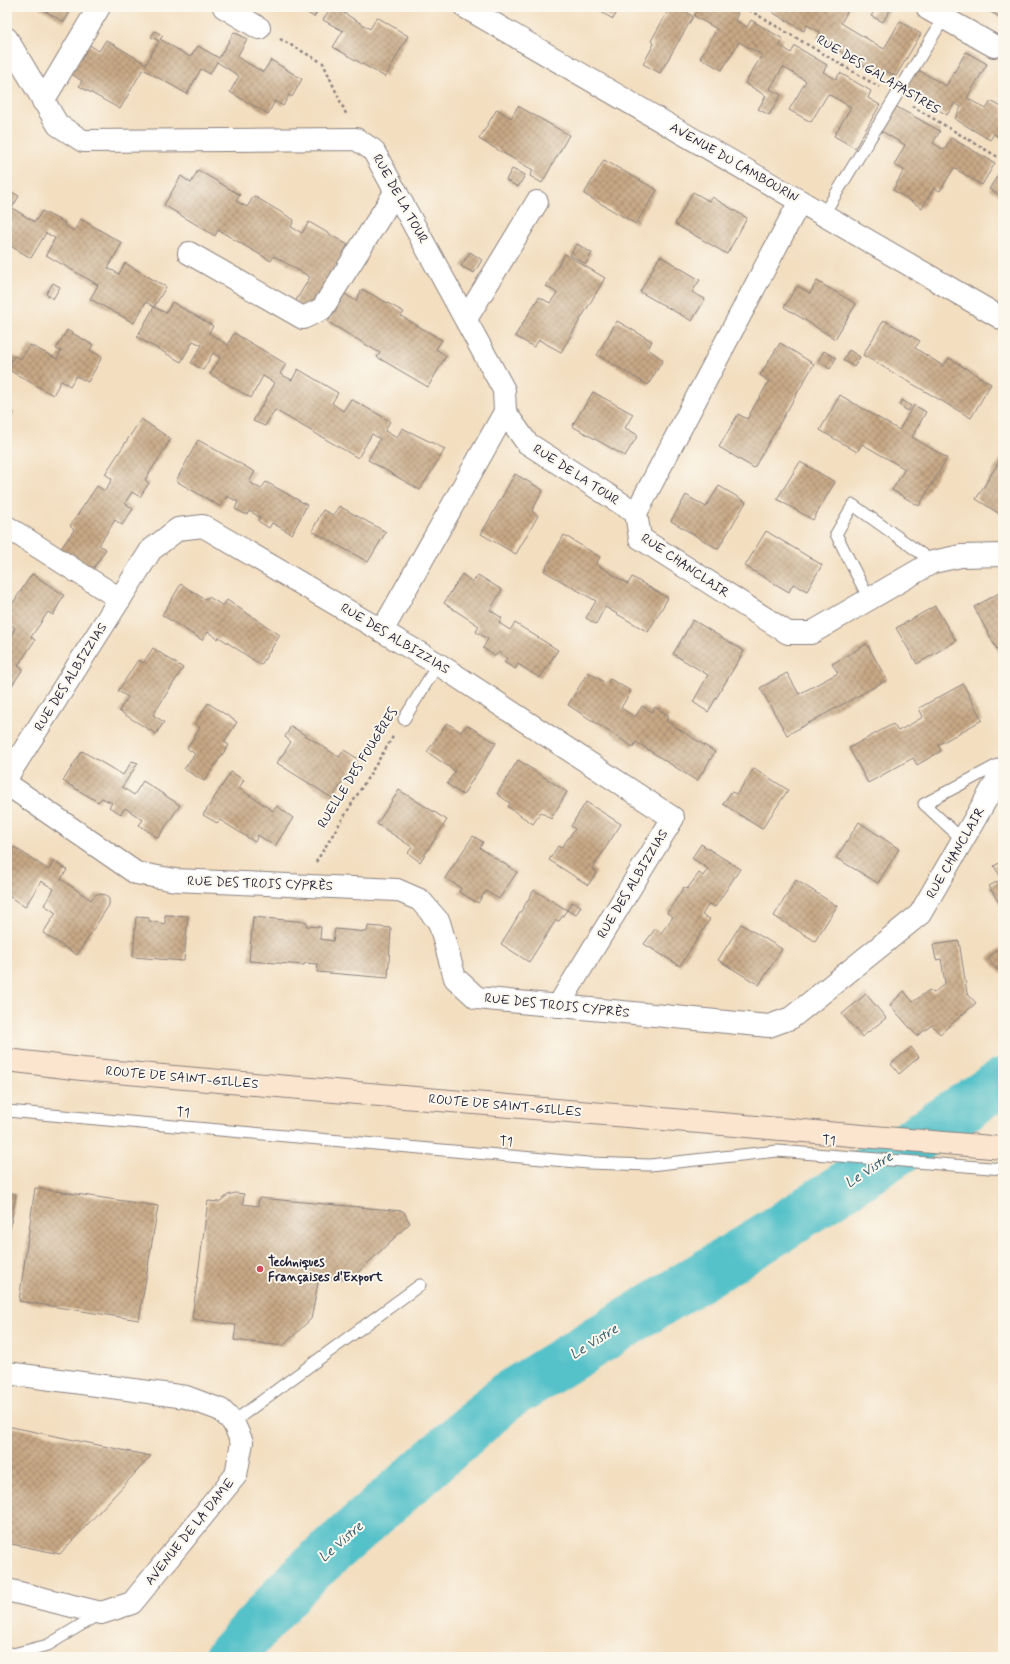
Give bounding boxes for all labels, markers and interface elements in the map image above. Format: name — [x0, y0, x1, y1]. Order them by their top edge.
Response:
street label: RUE DES GALAPASTRES — [813, 31, 943, 119]
street label: AVENUE DU CAMBOURIN — [667, 119, 802, 207]
street label: RUE DE LA TOUR — [368, 151, 432, 247]
street label: RUE DE LA TOUR — [530, 441, 623, 509]
street label: RUE CHANCLAIR — [638, 530, 732, 602]
street label: RUE DES ALBIZZIAS — [337, 600, 453, 678]
street label: RUE DES ALBIZZIAS — [31, 620, 111, 734]
street label: RUELLE DES FOUGÈRES — [314, 704, 402, 831]
street label: RUE CHANCLAIR — [923, 804, 989, 902]
street label: RUE DES ALBIZZIAS — [594, 826, 672, 942]
street label: RUE DES TROIS CYPRÈS — [187, 873, 333, 895]
street label: RUE DES TROIS CYPRÈS — [484, 990, 630, 1022]
street label: ROUTE DE SAINT-GILLES — [105, 1063, 259, 1093]
street label: ROUTE DE SAINT-GILLES — [428, 1091, 582, 1121]
street label: T1 — [176, 1104, 190, 1122]
street label: T1 — [822, 1132, 836, 1150]
street label: T1 — [499, 1133, 513, 1151]
water label: Le Vistre — [842, 1147, 897, 1192]
place label: Techniques Françaises d'Export — [268, 1254, 383, 1286]
marker: Techniques Françaises d'Export — [255, 1264, 265, 1274]
water label: Le Vistre — [567, 1320, 622, 1364]
street label: AVENUE DE LA DAME — [142, 1475, 238, 1589]
water label: Le Vistre — [315, 1517, 368, 1566]

